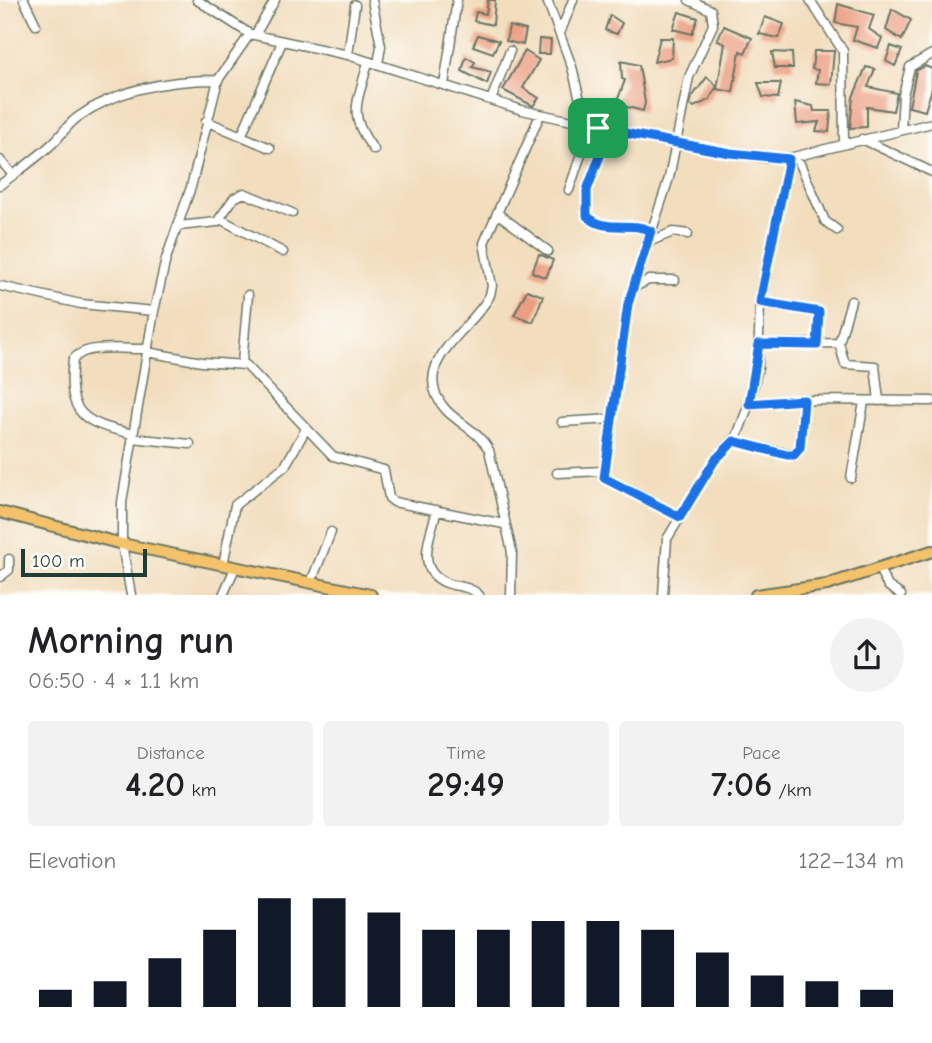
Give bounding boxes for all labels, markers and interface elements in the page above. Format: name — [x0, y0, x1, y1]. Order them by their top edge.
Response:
pin — [568, 98, 628, 158]
icon: arrive — [579, 109, 617, 147]
scale bar — [21, 546, 147, 578]
text: 100 m — [32, 550, 85, 572]
button: share — [830, 618, 904, 692]
text: Morning run — [28, 619, 234, 663]
text: 06:50 · 4 × 1.1 km — [28, 667, 199, 694]
text: Distance — [137, 742, 205, 764]
text: Time — [446, 742, 486, 764]
text: Pace — [742, 742, 780, 764]
text: 4.20 — [125, 764, 185, 805]
text: 29:49 — [427, 764, 505, 805]
text: 7:06 — [711, 764, 772, 805]
text: km — [185, 779, 216, 801]
text: /km — [772, 779, 812, 801]
text: Elevation — [28, 847, 116, 874]
text: 122–134 m — [798, 847, 904, 874]

